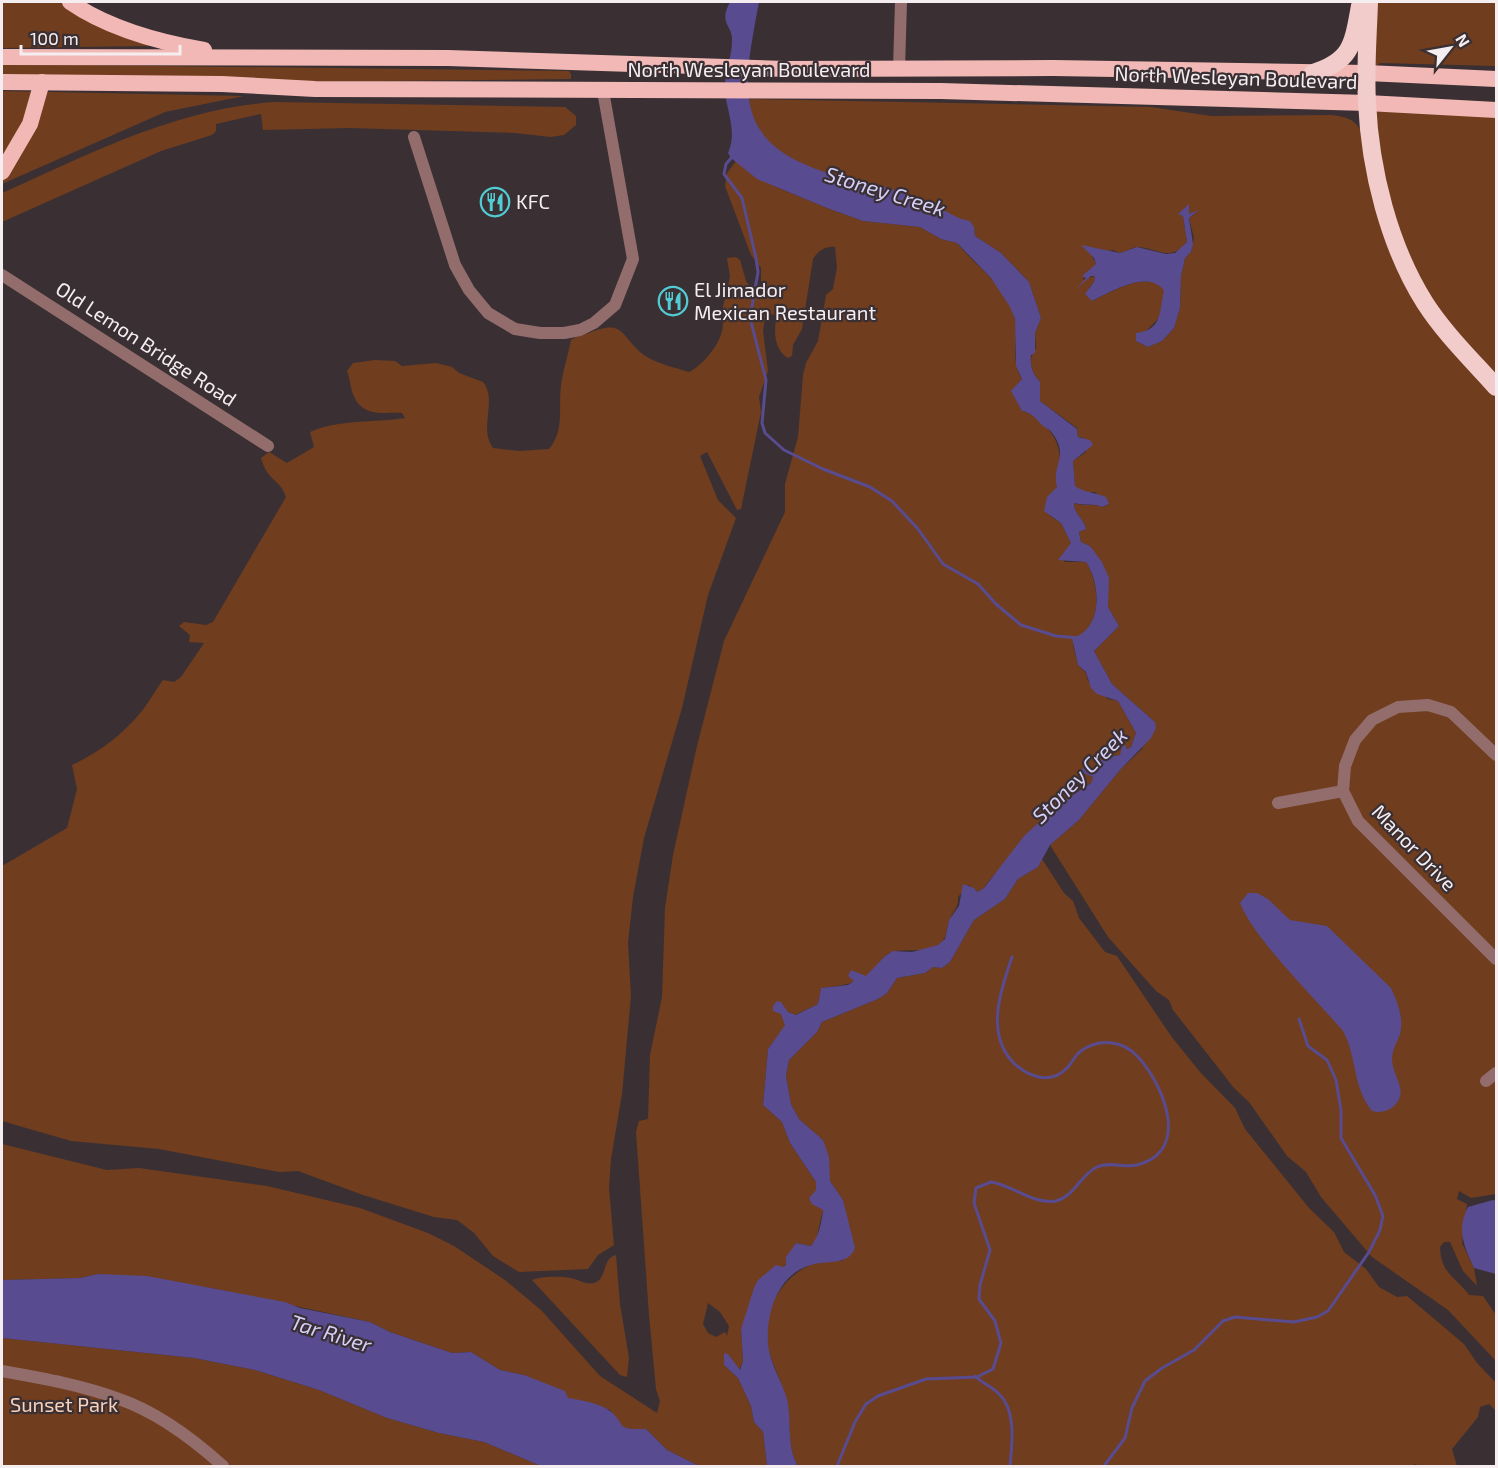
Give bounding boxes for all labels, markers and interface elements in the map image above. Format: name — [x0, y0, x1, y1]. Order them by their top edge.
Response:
scale bar — [21, 18, 180, 56]
north arrow — [1420, 18, 1480, 78]
text: 100 m — [30, 27, 79, 49]
text: N — [1452, 30, 1474, 50]
street label: North Wesleyan Boulevard — [627, 57, 871, 81]
street label: North Wesleyan Boulevard — [1114, 61, 1358, 93]
water label: Stoney Creek — [822, 160, 949, 222]
restaurant icon: KFC — [479, 186, 511, 218]
place label: KFC — [516, 189, 550, 213]
street label: Old Lemon Bridge Road — [52, 276, 241, 411]
place label: El Jimador Mexican Restaurant — [694, 277, 876, 324]
restaurant icon: El Jimador Mexican Restaurant — [657, 285, 689, 317]
water label: Stoney Creek — [1026, 722, 1132, 828]
street label: Manor Drive — [1368, 799, 1462, 896]
water label: Tar River — [288, 1308, 376, 1357]
park label: Sunset Park — [10, 1392, 118, 1416]

